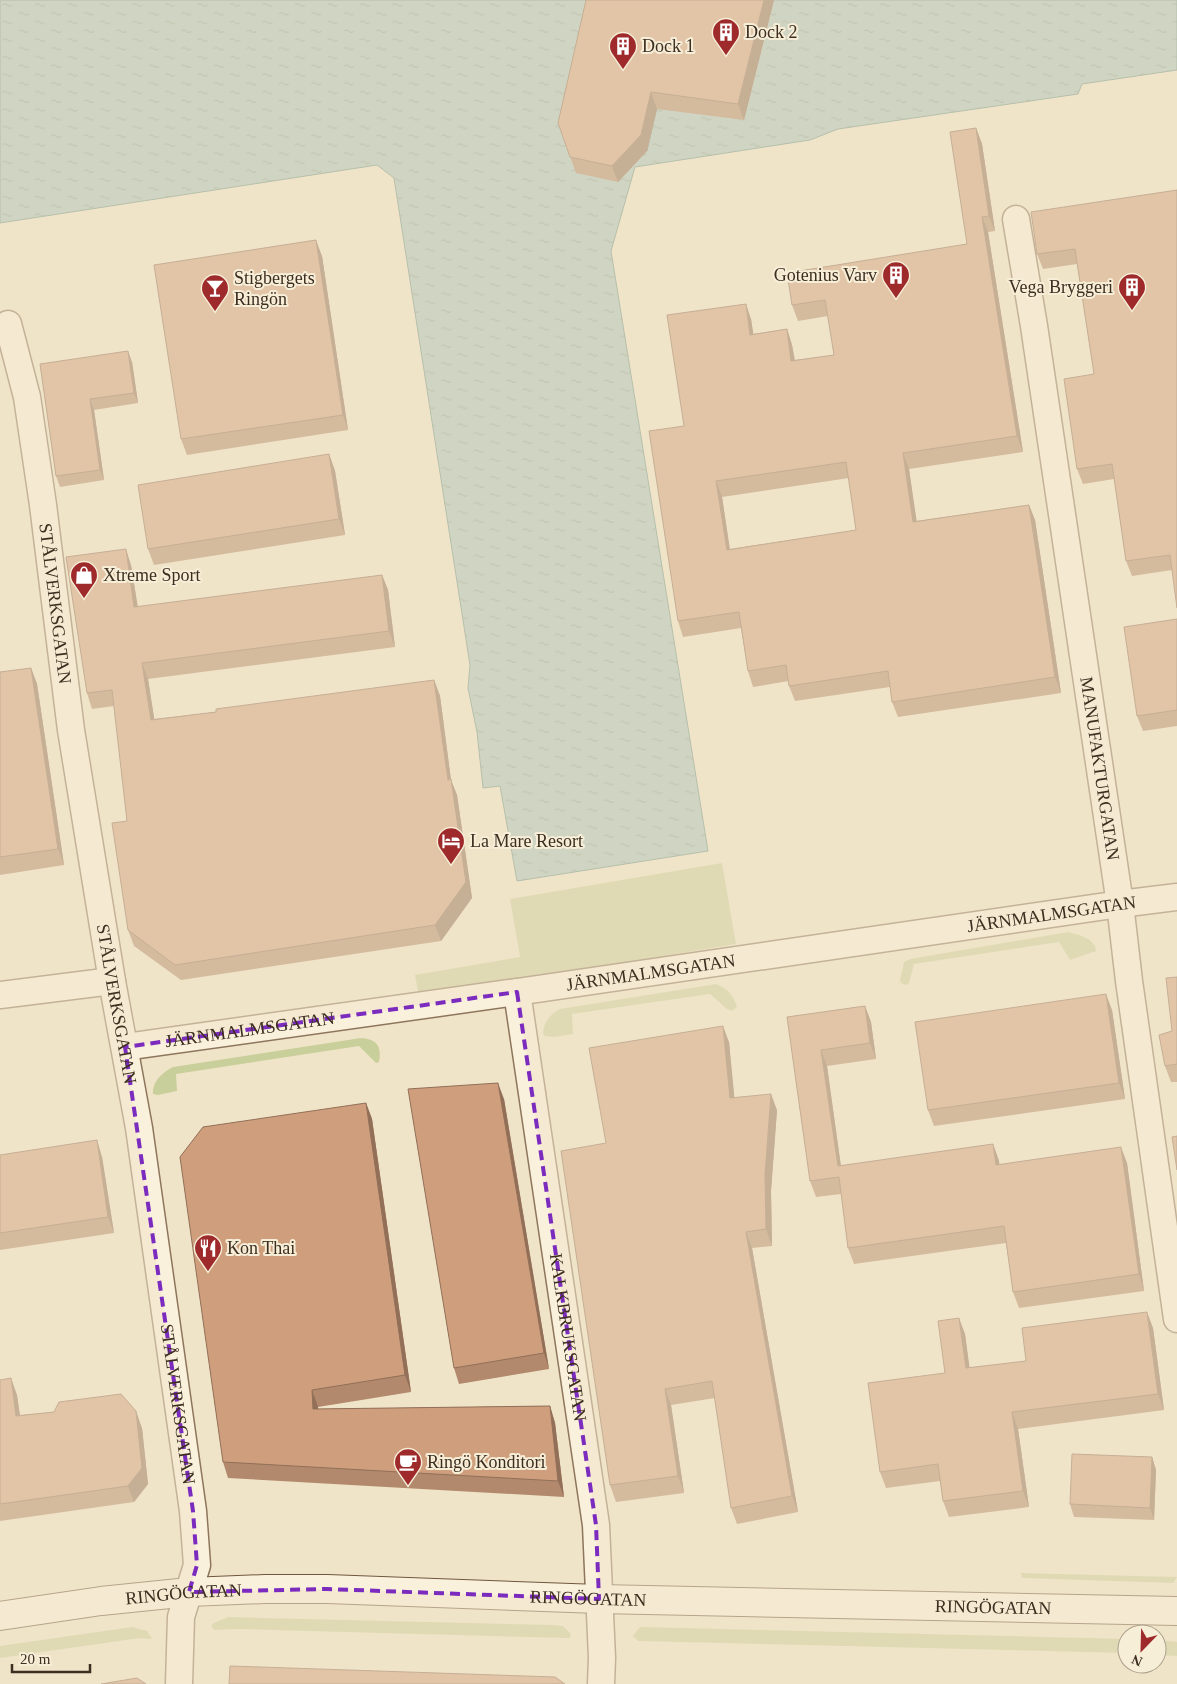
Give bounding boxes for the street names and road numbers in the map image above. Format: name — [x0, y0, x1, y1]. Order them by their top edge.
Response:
street label: STÅLVERKSGATAN — [35, 522, 75, 685]
street label: MANUFAKTURGATAN — [1076, 676, 1123, 862]
street label: JÄRNMALMSGATAN — [966, 892, 1137, 936]
street label: STÅLVERKSGATAN — [93, 922, 141, 1085]
street label: JÄRNMALMSGATAN — [565, 950, 737, 995]
street label: JÄRNMALMSGATAN — [164, 1008, 336, 1051]
street label: KALKBRUKSGATAN — [546, 1252, 590, 1423]
street label: STÅLVERKSGATAN — [157, 1323, 199, 1486]
street label: RINGÖGATAN — [124, 1580, 242, 1608]
street label: RINGÖGATAN — [530, 1586, 647, 1610]
street label: RINGÖGATAN — [935, 1596, 1052, 1618]

